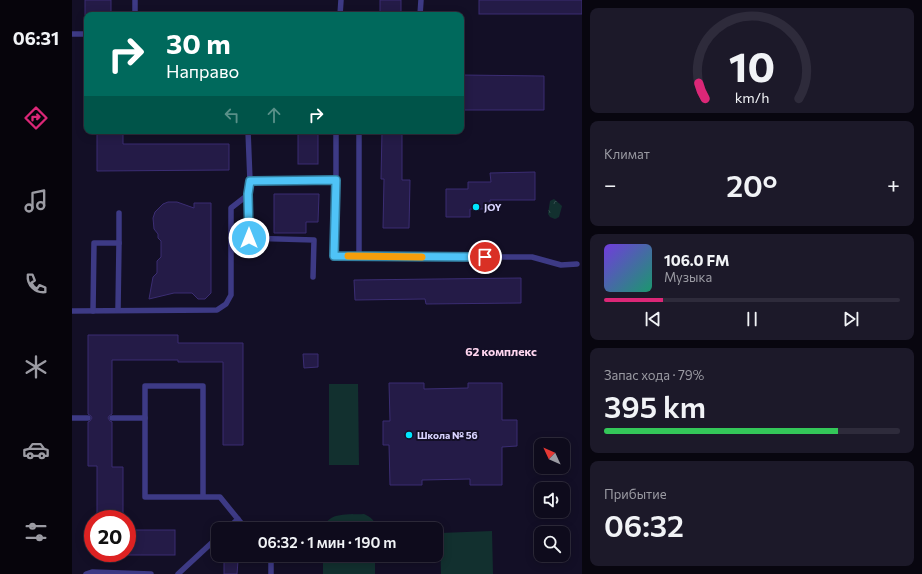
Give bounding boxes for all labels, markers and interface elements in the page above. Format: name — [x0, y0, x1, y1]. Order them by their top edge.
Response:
text: 30 m — [166, 26, 231, 60]
text: 06:31 — [13, 27, 59, 49]
icon: right — [100, 28, 152, 80]
text: 10 — [729, 39, 775, 90]
text: Направо — [166, 60, 239, 82]
text: km/h — [735, 87, 769, 105]
icon: directions — [22, 104, 50, 132]
icon: left — [221, 104, 243, 126]
icon: ahead — [263, 104, 285, 126]
icon: right — [305, 104, 327, 126]
text: Климат — [604, 146, 650, 162]
text: 20° — [726, 166, 777, 203]
text: − — [604, 171, 617, 198]
text: + — [887, 171, 900, 198]
icon: music — [22, 187, 50, 215]
place label: JOY — [484, 201, 502, 213]
marker: JOY — [471, 202, 481, 212]
position arrow — [228, 217, 270, 259]
pin — [468, 240, 502, 274]
icon: arrive — [474, 246, 496, 268]
text: 106.0 FM — [664, 251, 730, 269]
text: Музыка — [664, 269, 712, 285]
icon: phone — [22, 270, 50, 298]
icon: previous — [642, 308, 664, 330]
icon: pause — [741, 308, 763, 330]
icon: next — [840, 308, 862, 330]
district label: 62 комплекс — [465, 344, 537, 358]
icon: climate — [22, 353, 50, 381]
text: Запас хода · 79% — [604, 367, 704, 383]
text: 395 km — [604, 387, 706, 424]
place label: Школа № 56 — [417, 429, 478, 441]
marker: Школа № 56 — [404, 430, 414, 440]
icon: car — [22, 436, 50, 464]
north arrow — [534, 438, 570, 474]
map controls — [534, 438, 570, 562]
button: sound — [534, 482, 570, 518]
text: Прибытие — [604, 486, 667, 502]
text: 06:32 — [604, 506, 684, 543]
speed limit sign: 20 — [84, 510, 136, 562]
icon: filters — [22, 518, 50, 546]
button: search — [534, 526, 570, 562]
text: 06:32 · 1 мин · 190 m — [258, 533, 396, 551]

